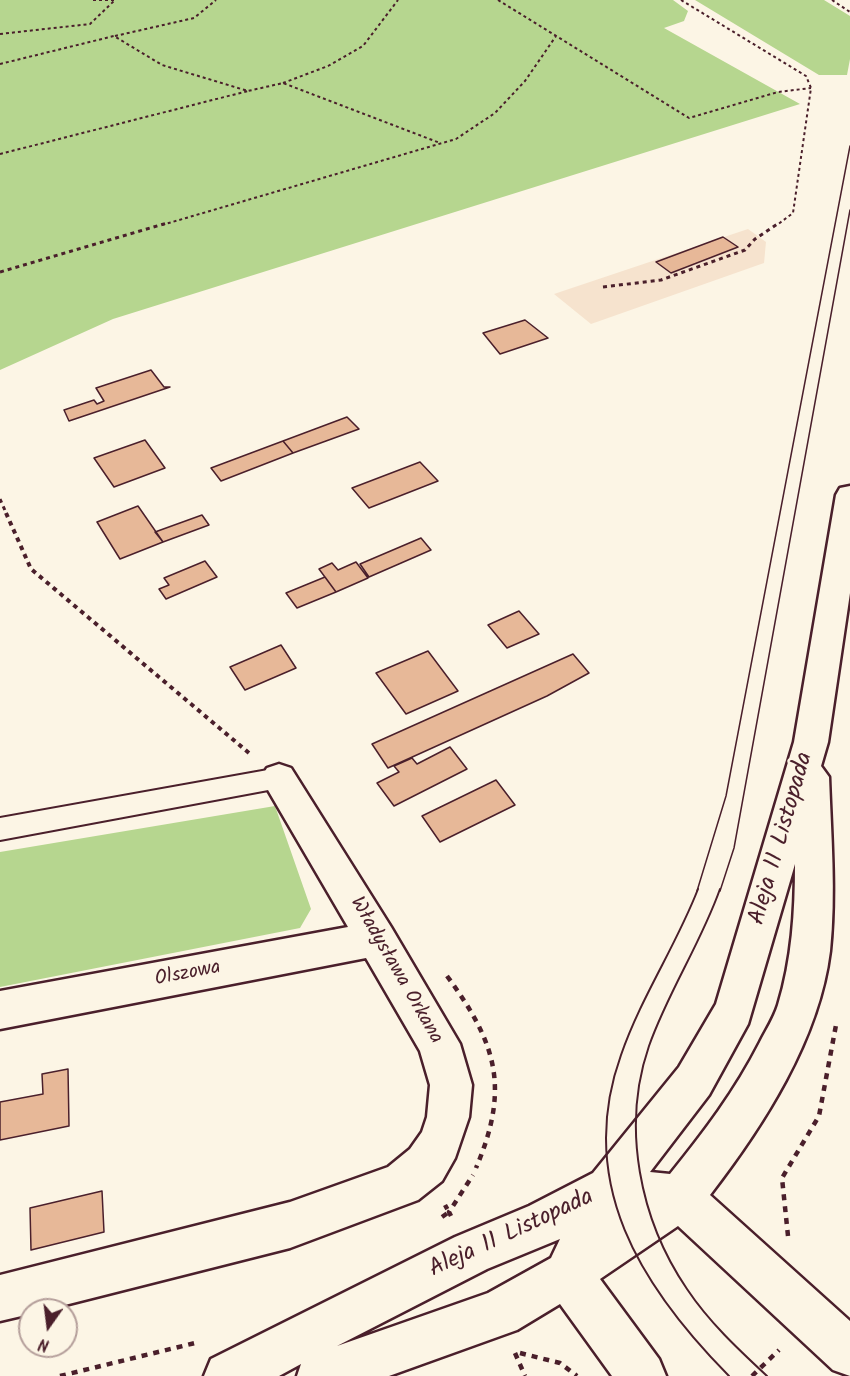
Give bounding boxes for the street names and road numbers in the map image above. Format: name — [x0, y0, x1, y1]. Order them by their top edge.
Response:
street label: Aleja 11 Listopada — [745, 749, 821, 929]
street label: Władysława Orkana — [343, 893, 447, 1049]
street label: Olszowa — [153, 957, 223, 993]
street label: Aleja 11 Listopada — [425, 1184, 599, 1286]

